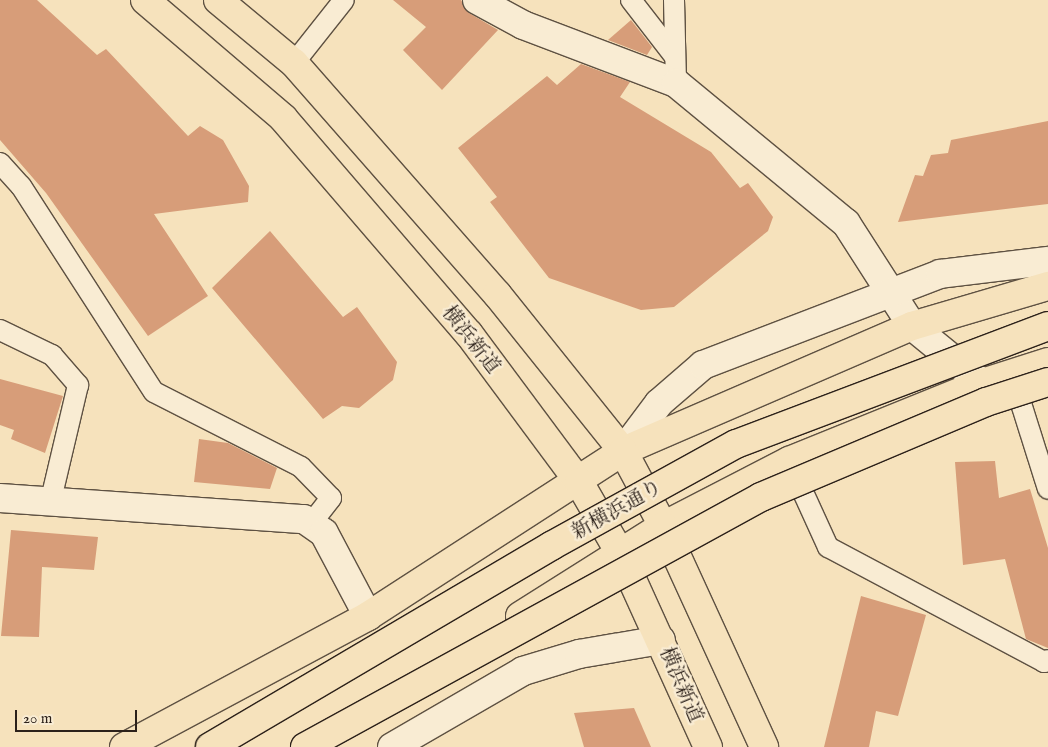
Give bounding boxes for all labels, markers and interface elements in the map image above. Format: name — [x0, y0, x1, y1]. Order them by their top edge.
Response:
street label: 横浜新道 — [437, 301, 505, 379]
street label: 新横浜通り — [567, 475, 667, 545]
street label: 横浜新道 — [654, 643, 708, 727]
scale bar — [18, 700, 140, 732]
text: 20 m — [23, 709, 52, 728]

